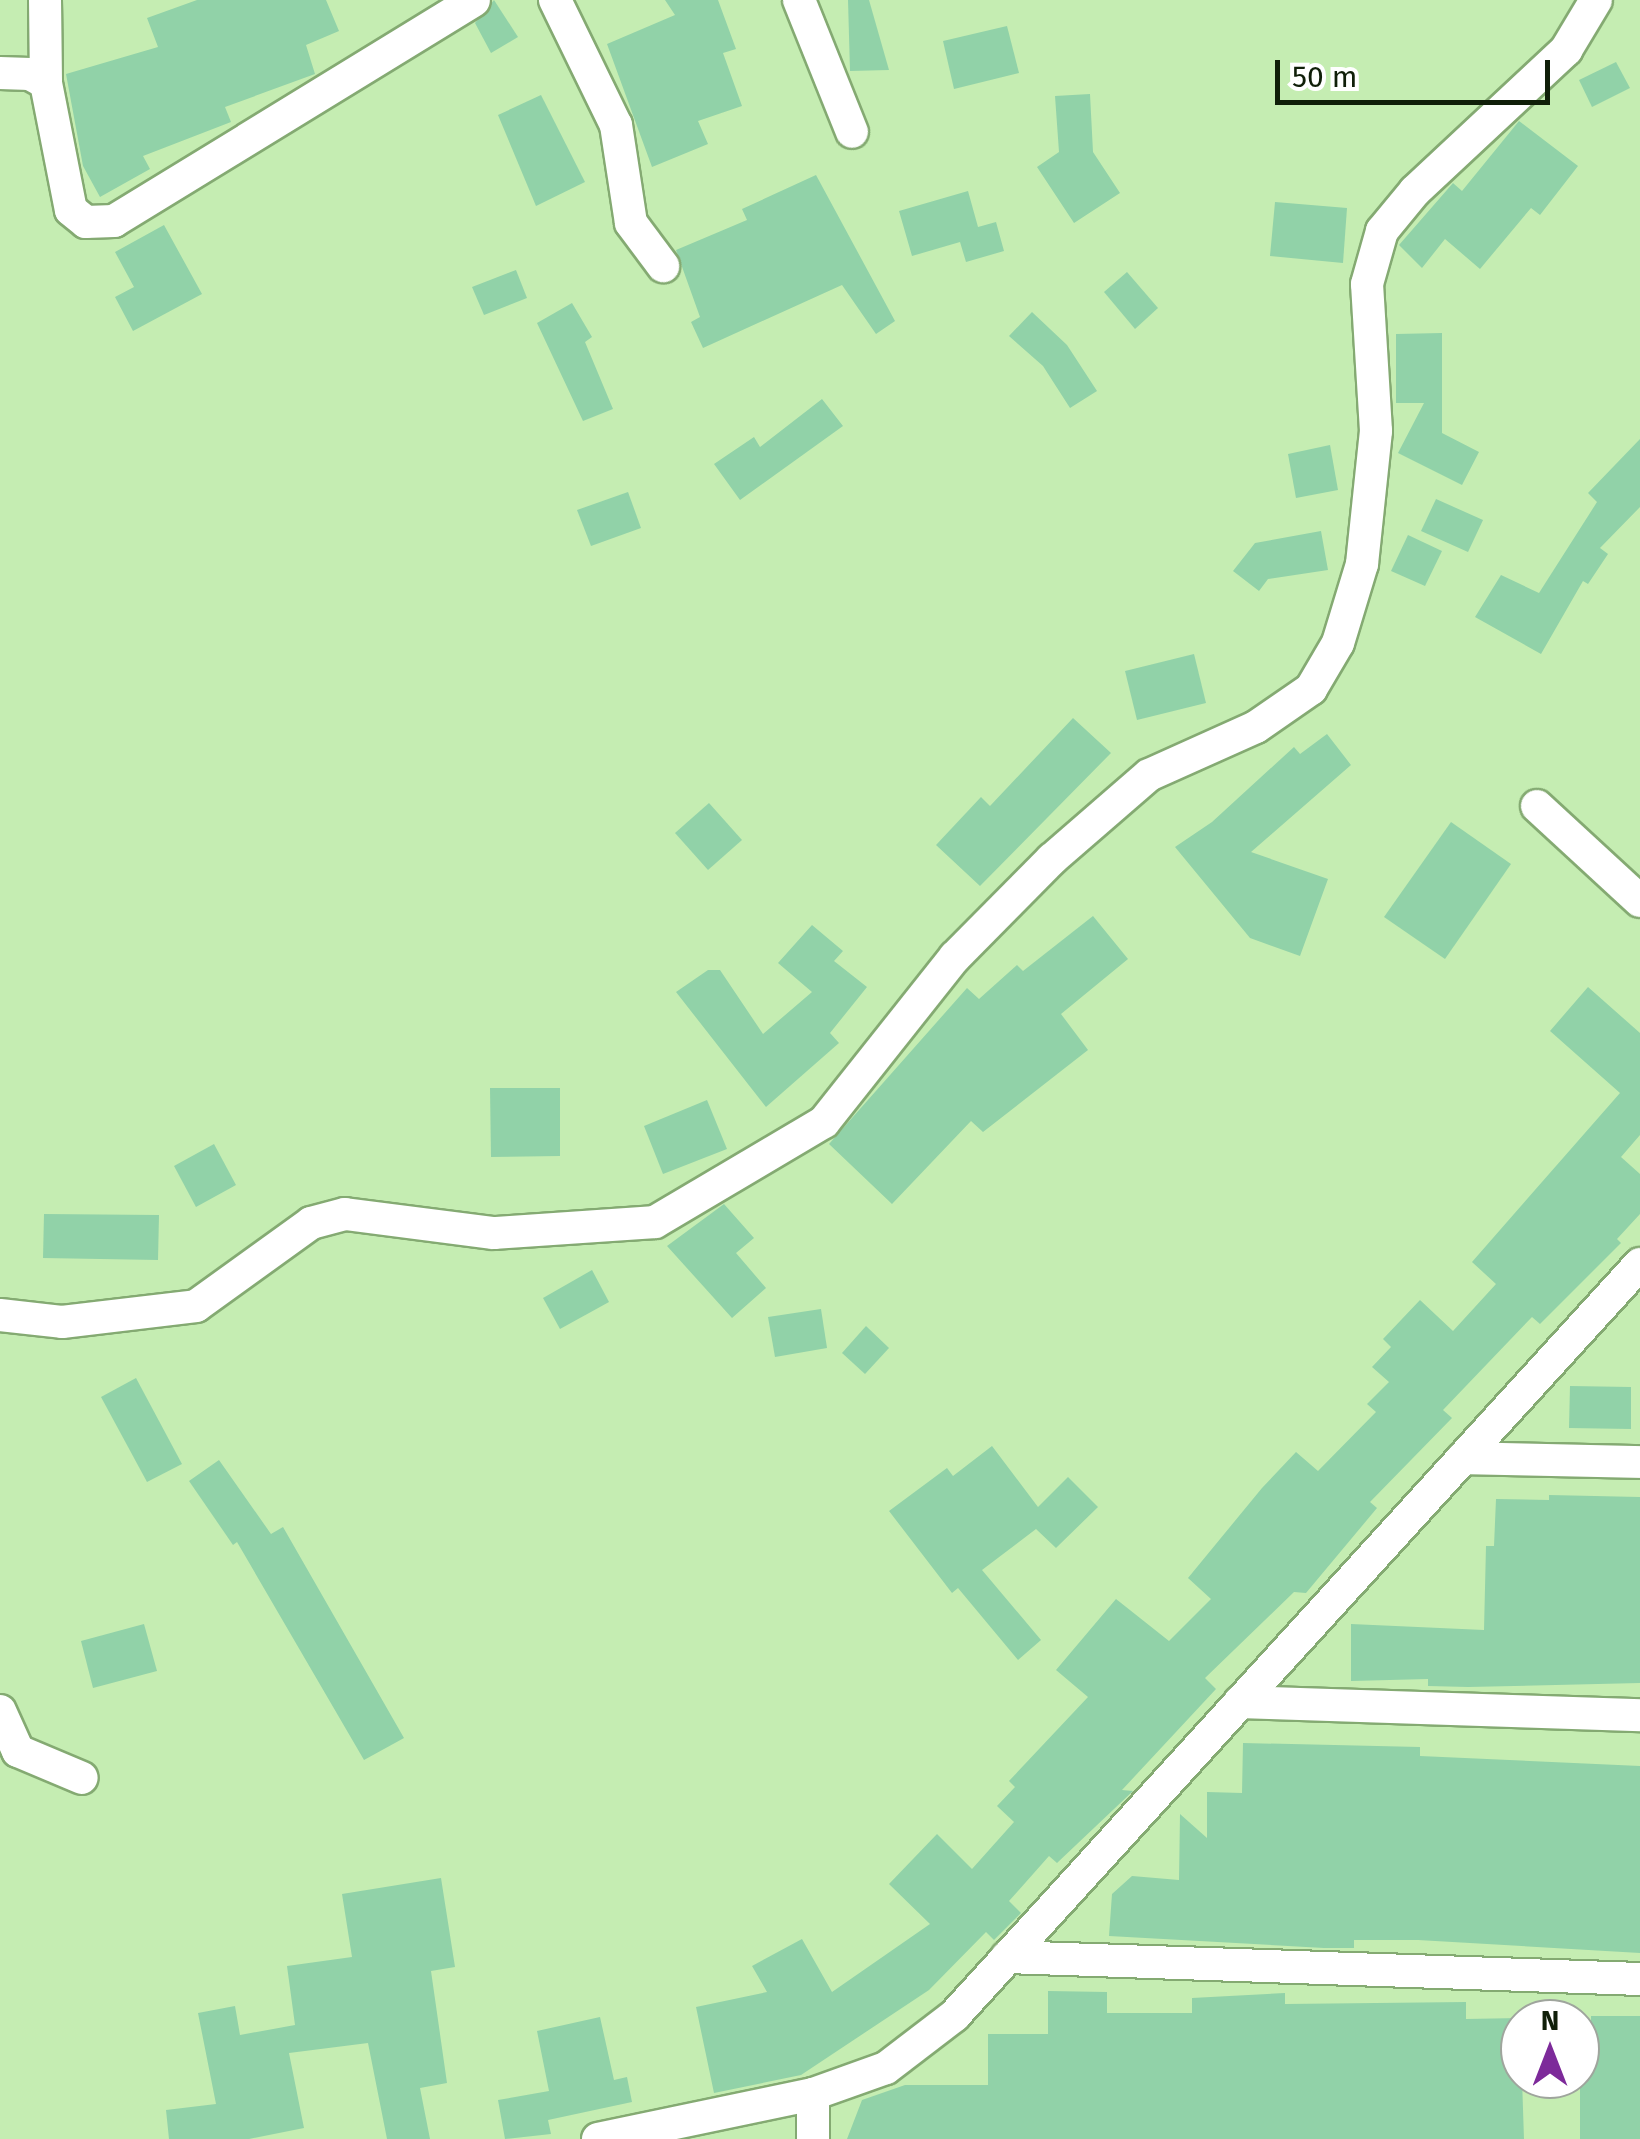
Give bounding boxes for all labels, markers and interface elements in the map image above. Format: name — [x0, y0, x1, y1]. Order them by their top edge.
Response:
scale bar — [1280, 40, 1555, 102]
text: 50 m — [1292, 59, 1357, 95]
north arrow — [1500, 1999, 1600, 2099]
text: N — [1541, 2004, 1559, 2037]

